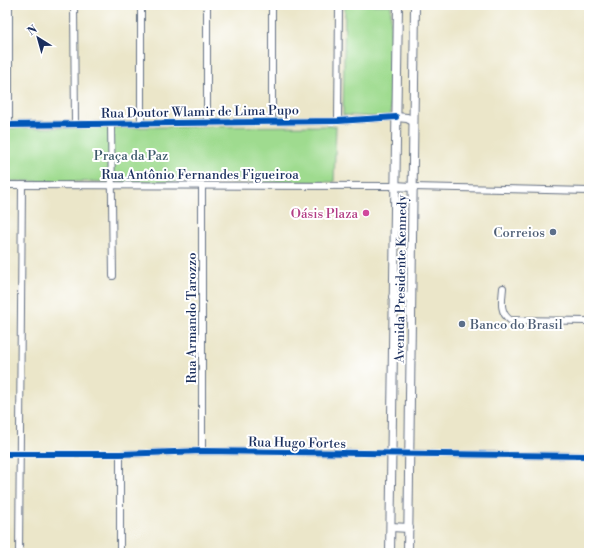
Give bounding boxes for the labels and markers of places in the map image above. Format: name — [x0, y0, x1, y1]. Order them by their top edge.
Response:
place label: Oásis Plaza — [291, 206, 358, 222]
marker: Oásis Plaza — [361, 208, 371, 218]
place label: Correios — [494, 225, 545, 241]
marker: Correios — [548, 227, 558, 237]
place label: Banco do Brasil — [469, 317, 563, 333]
marker: Banco do Brasil — [457, 319, 467, 329]

